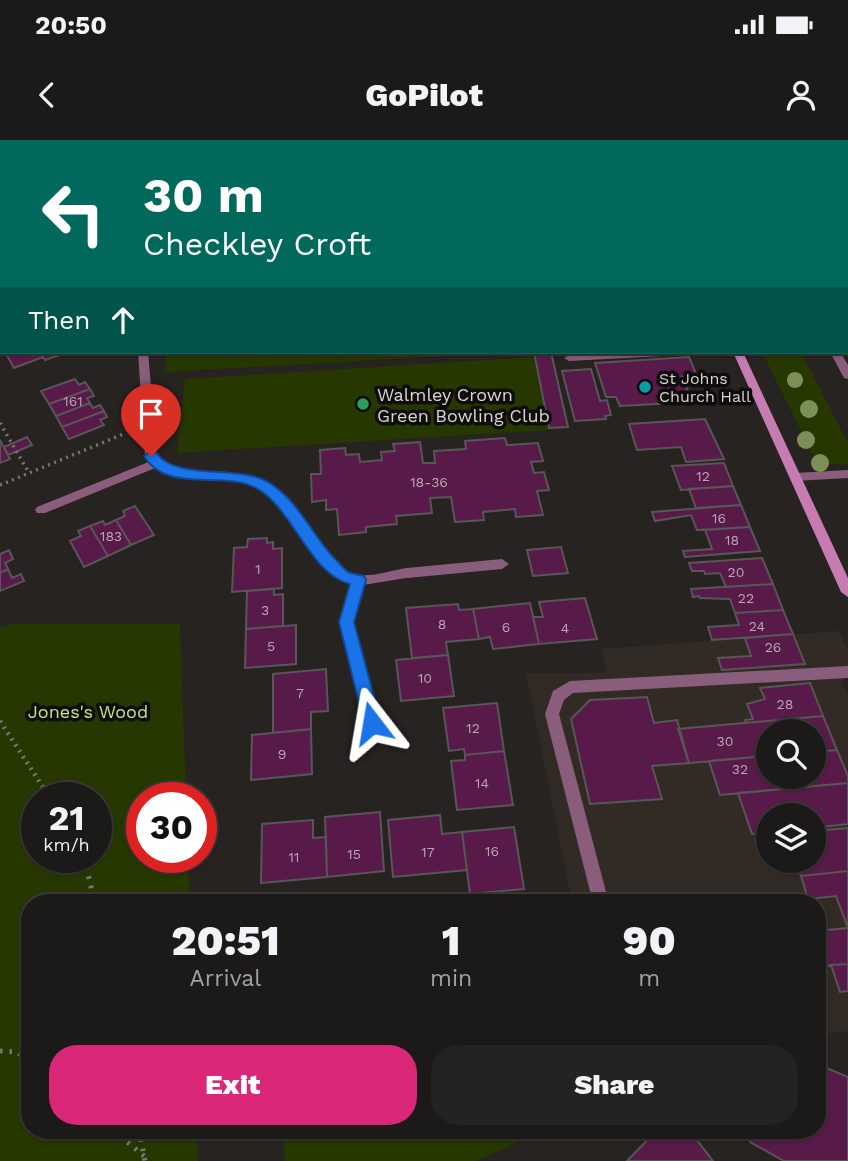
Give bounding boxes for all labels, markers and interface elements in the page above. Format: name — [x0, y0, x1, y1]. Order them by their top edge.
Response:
text: 20:50 — [35, 10, 107, 40]
icon: back — [28, 76, 66, 114]
text: GoPilot — [365, 76, 483, 114]
icon: person — [782, 76, 820, 114]
text: 30 m — [143, 166, 264, 224]
icon: left — [28, 168, 119, 259]
text: Checkley Croft — [143, 225, 371, 263]
icon: ahead — [104, 301, 142, 339]
text: Then — [28, 305, 90, 335]
place label: St Johns Church Hall — [659, 369, 751, 406]
marker: St Johns Church Hall — [637, 379, 653, 395]
pin — [121, 384, 181, 456]
place label: Walmley Crown Green Bowling Club — [377, 384, 550, 426]
house number: 161 — [63, 393, 83, 409]
icon: arrive — [132, 395, 170, 433]
marker: Walmley Crown Green Bowling Club — [355, 396, 371, 412]
house number: 12 — [696, 468, 710, 484]
house number: 18-36 — [410, 474, 448, 490]
house number: 16 — [712, 510, 726, 526]
house number: 183 — [100, 528, 122, 544]
house number: 18 — [725, 532, 739, 548]
house number: 1 — [255, 561, 261, 577]
house number: 20 — [728, 564, 744, 580]
house number: 22 — [738, 590, 754, 606]
house number: 3 — [261, 602, 269, 618]
house number: 8 — [438, 616, 446, 632]
house number: 24 — [749, 618, 765, 634]
house number: 6 — [502, 619, 510, 635]
house number: 4 — [561, 620, 569, 636]
house number: 5 — [267, 638, 275, 654]
house number: 26 — [765, 639, 781, 655]
house number: 10 — [418, 670, 432, 686]
house number: 7 — [296, 685, 304, 701]
position arrow — [335, 686, 409, 760]
house number: 28 — [777, 696, 793, 712]
park label: Jones's Wood — [28, 701, 148, 722]
map controls — [756, 719, 826, 873]
button: search — [756, 719, 826, 789]
house number: 12 — [466, 720, 480, 736]
house number: 30 — [717, 733, 733, 749]
house number: 9 — [278, 746, 286, 762]
house number: 32 — [732, 761, 748, 777]
house number: 14 — [475, 775, 489, 791]
speed limit sign: 30 — [126, 782, 217, 873]
text: 21 — [49, 797, 84, 839]
button: layers — [756, 803, 826, 873]
text: km/h — [43, 834, 90, 855]
house number: 16 — [485, 843, 499, 859]
house number: 17 — [421, 844, 435, 860]
house number: 15 — [347, 846, 361, 862]
house number: 11 — [289, 849, 299, 865]
text: 20:51 — [171, 916, 280, 965]
text: 1 — [442, 916, 461, 965]
text: 90 — [623, 916, 676, 965]
text: Arrival — [190, 965, 261, 992]
text: min — [430, 965, 472, 992]
text: m — [638, 965, 660, 992]
button: Exit — [49, 1045, 417, 1125]
button: Share — [431, 1045, 798, 1125]

